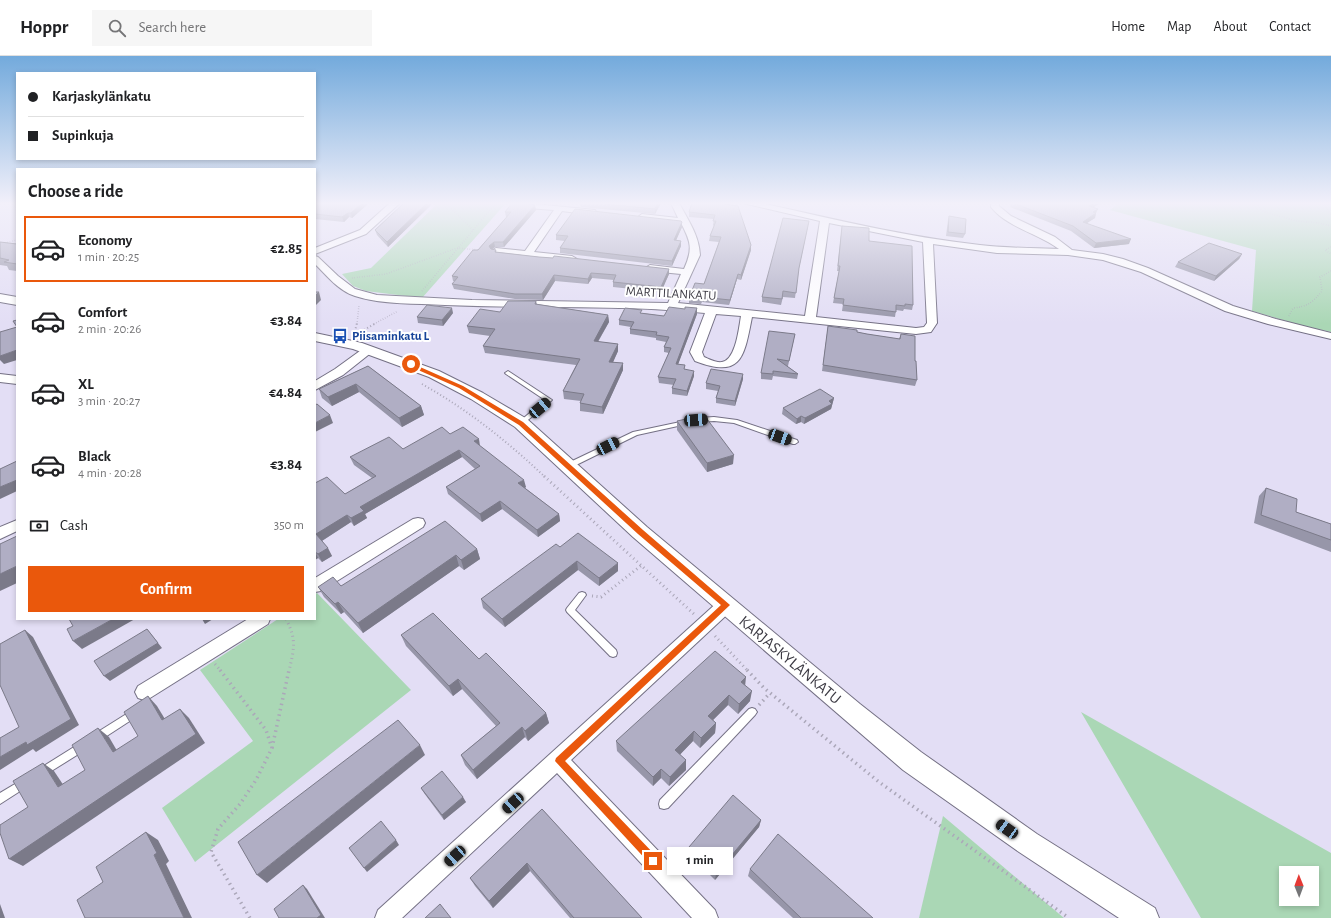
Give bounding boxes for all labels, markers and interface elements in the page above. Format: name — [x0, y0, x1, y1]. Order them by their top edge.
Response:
search box — [92, 10, 372, 46]
icon: search — [106, 17, 128, 39]
text: Hoppr — [20, 18, 68, 37]
text: Search here — [138, 20, 206, 35]
text: Home — [1111, 20, 1145, 34]
text: Map — [1167, 20, 1191, 34]
text: About — [1213, 20, 1247, 34]
text: Contact — [1269, 20, 1311, 34]
text: Karjaskylänkatu — [52, 89, 151, 104]
text: Supinkuja — [52, 128, 114, 143]
text: Choose a ride — [28, 183, 123, 201]
icon: car — [30, 231, 66, 267]
text: Economy — [78, 233, 132, 248]
text: €2.85 — [271, 241, 302, 256]
text: 1 min · 20:25 — [78, 251, 139, 264]
street label: MARTTILANKATU — [625, 285, 717, 303]
icon: car — [30, 303, 66, 339]
text: Comfort — [78, 305, 127, 320]
text: €3.84 — [270, 313, 302, 328]
text: 2 min · 20:26 — [78, 323, 141, 336]
bus stop icon: Piisaminkatu L — [331, 327, 349, 345]
place label: Piisaminkatu L — [352, 330, 430, 343]
route start — [402, 355, 420, 373]
icon: car — [30, 375, 66, 411]
text: XL — [78, 377, 94, 392]
text: €4.84 — [269, 385, 302, 400]
text: 3 min · 20:27 — [78, 395, 140, 408]
car — [527, 396, 553, 420]
car — [684, 413, 708, 427]
car — [767, 427, 793, 447]
car — [595, 435, 621, 457]
icon: car — [30, 447, 66, 483]
text: Black — [78, 449, 111, 464]
text: €3.84 — [270, 457, 302, 472]
text: 4 min · 20:28 — [78, 467, 142, 480]
icon: cash — [28, 515, 50, 537]
text: Cash — [60, 518, 88, 533]
text: 350 m — [274, 519, 304, 532]
button: Confirm — [28, 566, 304, 612]
street label: KARJASKYLÄNKATU — [736, 611, 845, 707]
car — [500, 791, 526, 815]
car — [994, 817, 1020, 841]
car — [442, 844, 468, 868]
callout: 1 min — [667, 847, 733, 875]
route end — [644, 852, 662, 870]
text: 1 min — [686, 854, 714, 867]
north arrow — [1279, 866, 1319, 906]
map controls — [1279, 866, 1319, 906]

